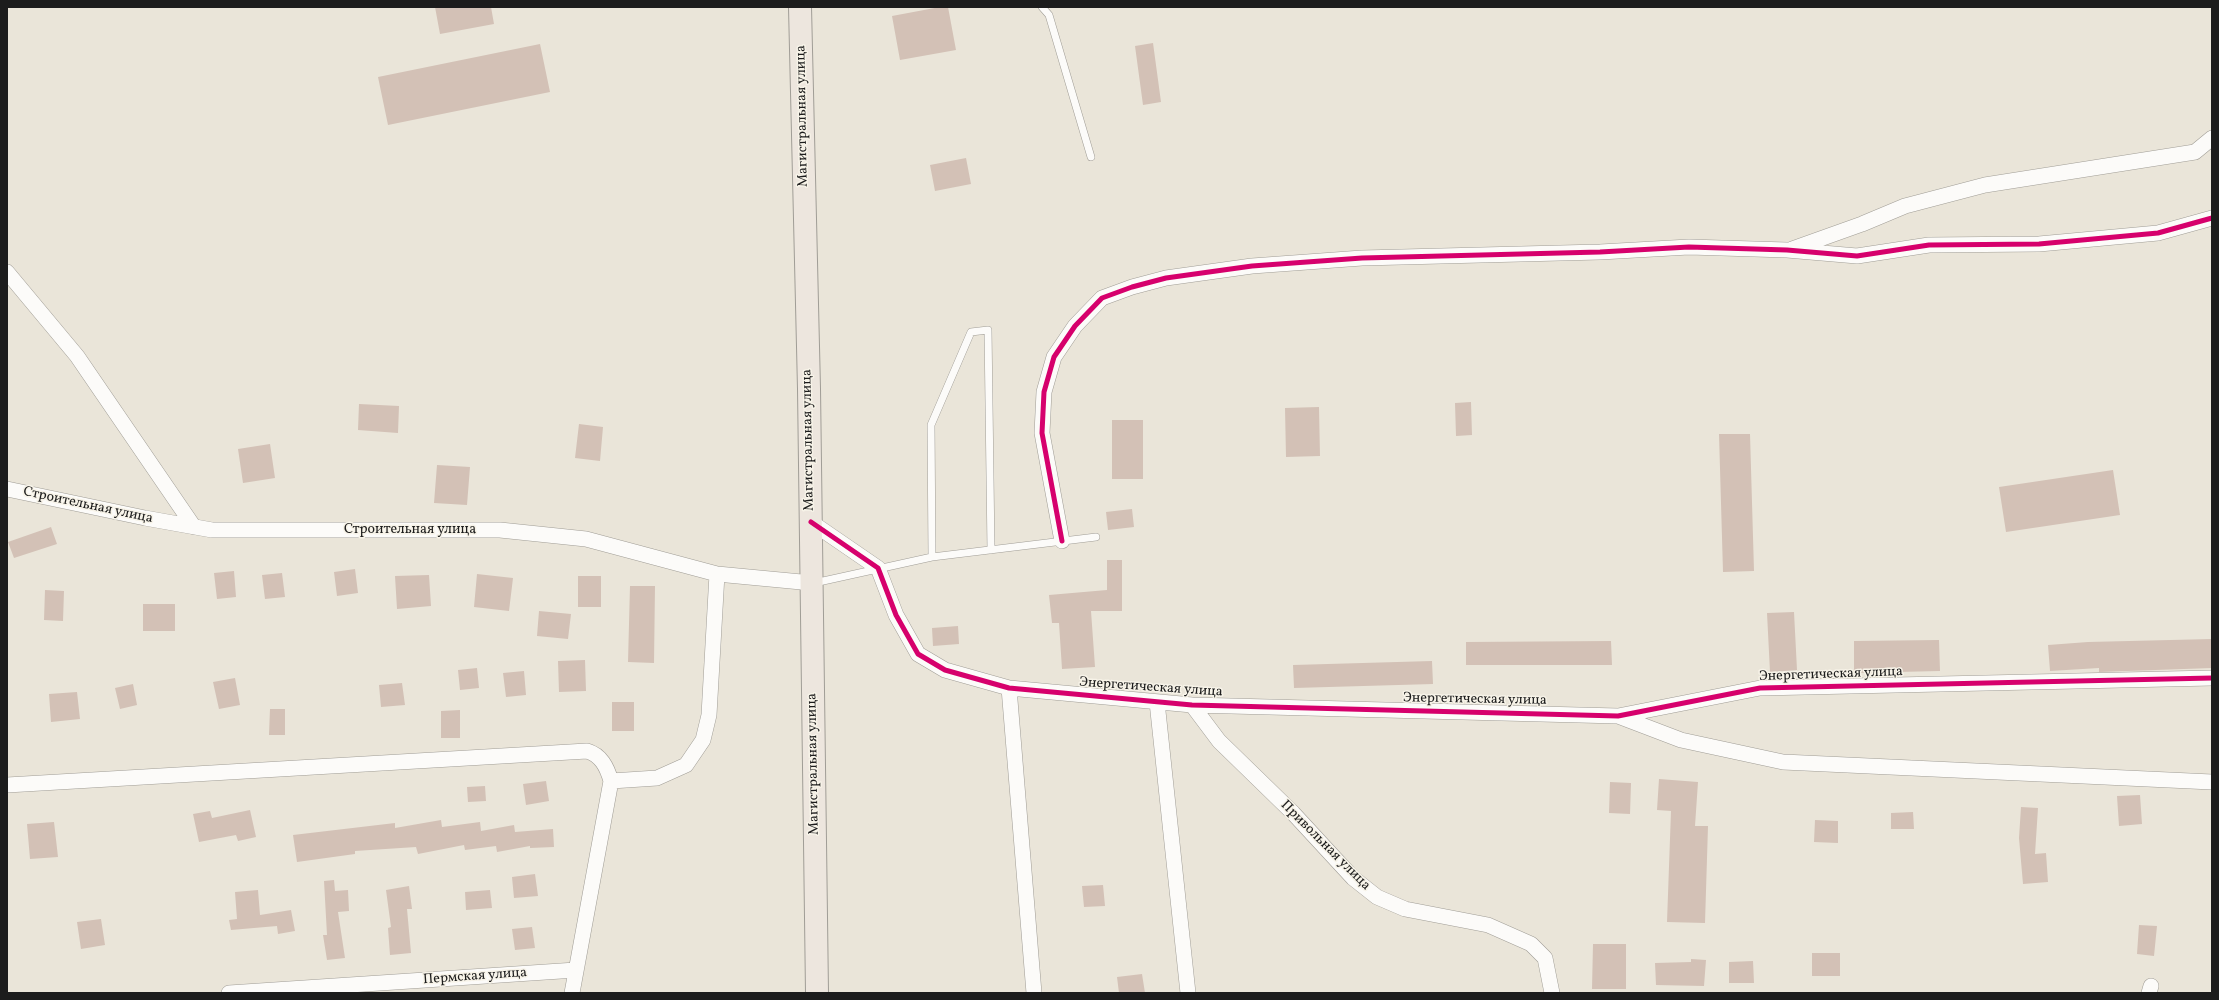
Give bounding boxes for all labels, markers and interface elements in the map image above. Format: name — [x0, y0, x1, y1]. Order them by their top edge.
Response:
street label: Магистральная улица — [793, 45, 813, 187]
street label: Магистральная улица — [799, 369, 819, 511]
street label: Строительная улица — [22, 484, 154, 528]
street label: Строительная улица — [344, 522, 476, 538]
street label: Энергетическая улица — [1759, 664, 1903, 686]
street label: Энергетическая улица — [1079, 675, 1223, 701]
street label: Энергетическая улица — [1403, 690, 1547, 710]
street label: Магистральная улица — [804, 693, 824, 835]
street label: Привольная улица — [1276, 797, 1374, 895]
street label: Пермская улица — [422, 965, 528, 989]

